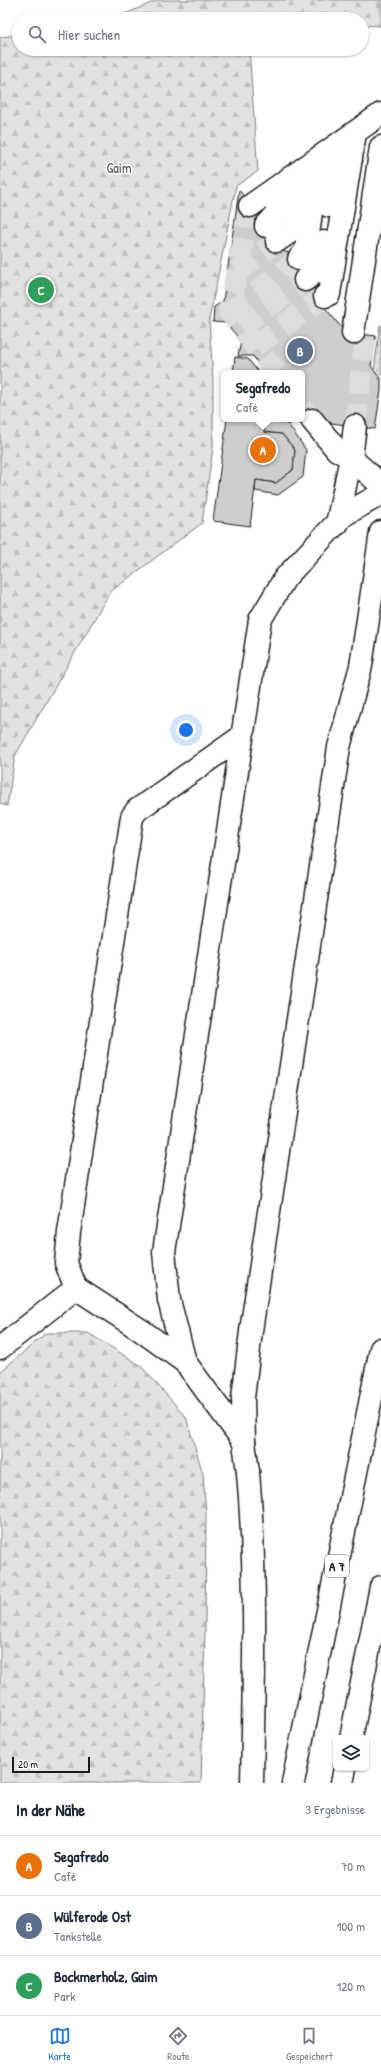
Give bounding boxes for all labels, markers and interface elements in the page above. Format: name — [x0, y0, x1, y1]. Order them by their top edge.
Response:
search box — [12, 12, 369, 56]
icon: search — [26, 23, 48, 45]
text: Hier suchen — [58, 24, 120, 45]
park label: Gaim — [107, 158, 131, 177]
pin: C — [28, 275, 54, 305]
pin: B — [287, 336, 313, 366]
popup — [221, 370, 305, 422]
text: Segafredo — [236, 377, 290, 398]
text: Café — [236, 398, 258, 416]
pin: A — [250, 435, 276, 465]
your location — [176, 720, 196, 740]
road number: A 7 — [325, 1555, 349, 1577]
map controls — [333, 1735, 369, 1771]
button: layers — [333, 1735, 369, 1771]
scale bar — [12, 1755, 90, 1774]
text: 20 m — [18, 1757, 38, 1771]
text: In der Nähe — [16, 1798, 85, 1821]
text: 3 Ergebnisse — [305, 1800, 365, 1818]
text: Segafredo — [54, 1846, 108, 1867]
text: A — [26, 1857, 32, 1875]
text: 70 m — [341, 1857, 365, 1875]
text: Café — [54, 1867, 76, 1885]
text: Wülferode Ost — [54, 1906, 131, 1927]
text: B — [26, 1917, 32, 1935]
text: 100 m — [337, 1917, 365, 1935]
text: Tankstelle — [54, 1927, 102, 1945]
text: Bockmerholz, Gaim — [54, 1966, 158, 1987]
text: C — [25, 1977, 33, 1995]
text: 120 m — [337, 1977, 365, 1995]
text: Park — [54, 1987, 76, 2005]
tab: Karte — [48, 2025, 71, 2063]
tab: Route — [167, 2025, 189, 2063]
tab: Gespeichert — [286, 2025, 333, 2063]

